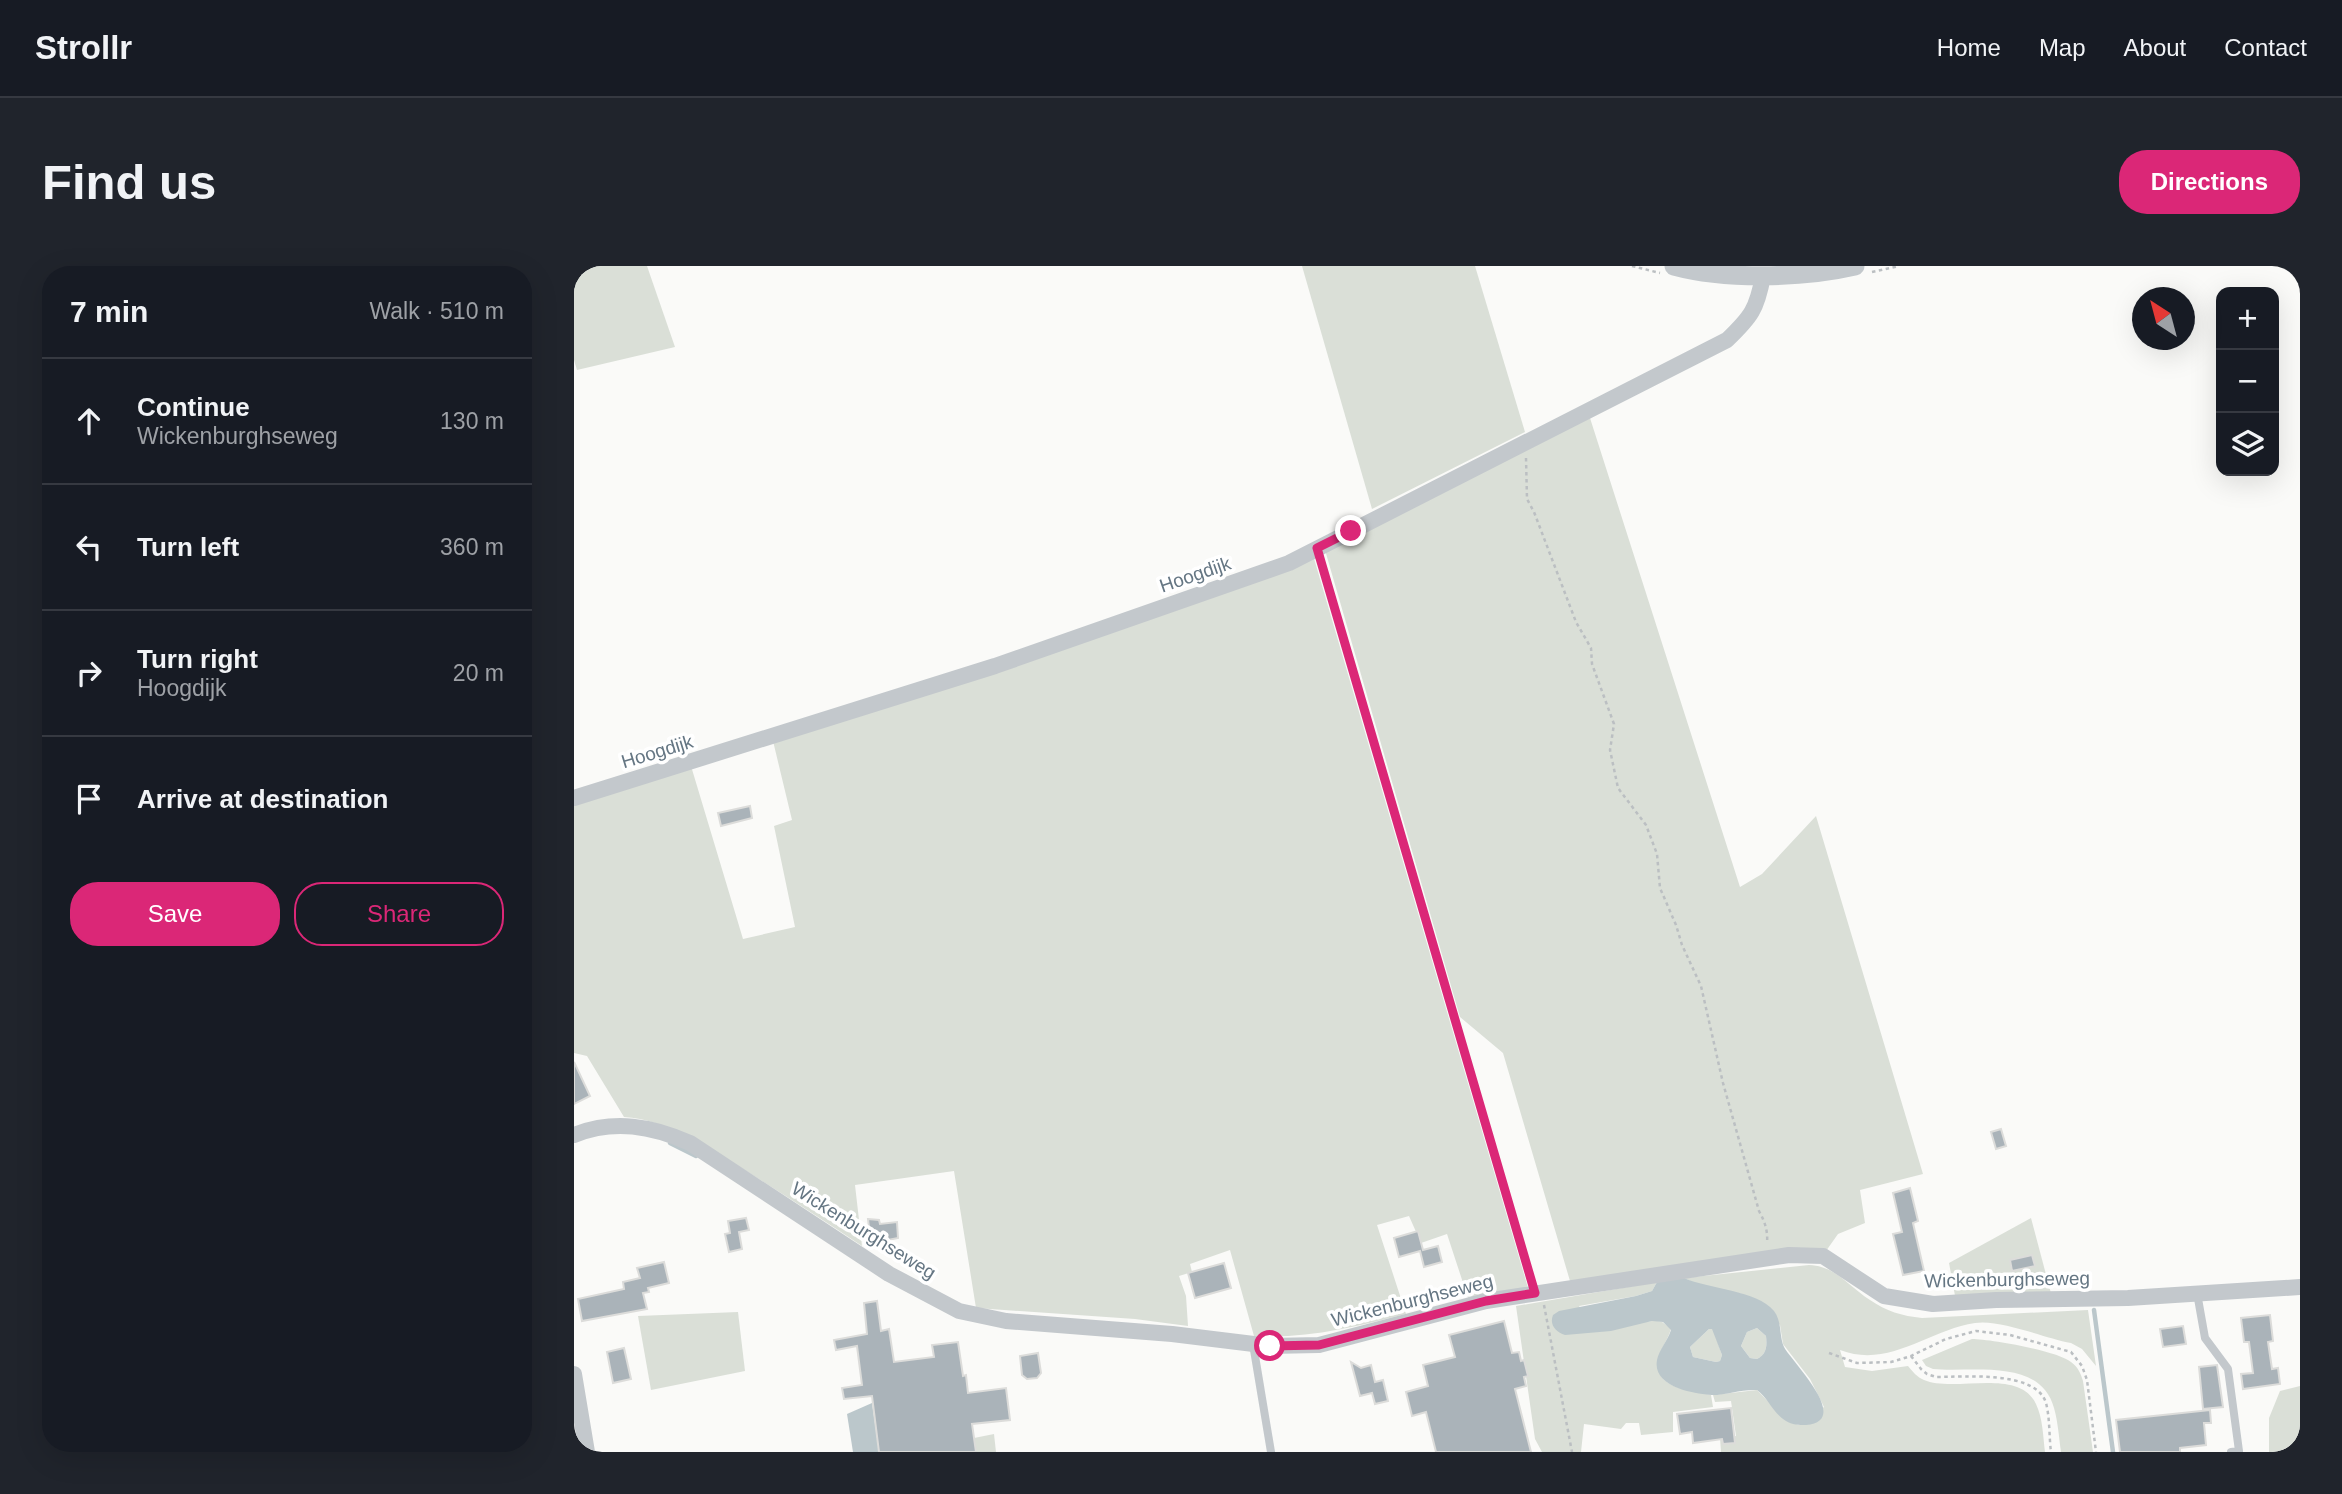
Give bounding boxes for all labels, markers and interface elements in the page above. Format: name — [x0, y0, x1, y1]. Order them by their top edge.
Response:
text: Strollr — [35, 29, 132, 66]
text: Home — [1937, 34, 2001, 61]
text: Map — [2039, 34, 2086, 61]
text: About — [2124, 34, 2186, 61]
text: Contact — [2224, 34, 2307, 61]
button: Directions — [2119, 150, 2300, 214]
text: Find us — [42, 155, 216, 209]
north arrow — [2132, 287, 2195, 350]
map controls — [2216, 287, 2279, 476]
button: + — [2216, 287, 2279, 350]
text: 7 min — [70, 295, 148, 328]
text: Walk · 510 m — [369, 298, 504, 324]
button: − — [2216, 350, 2279, 413]
text: Continue — [137, 392, 250, 422]
icon: ahead — [70, 402, 108, 440]
text: 130 m — [440, 408, 504, 434]
button: layers — [2216, 413, 2279, 476]
text: Wickenburghseweg — [137, 423, 338, 449]
route end — [1335, 515, 1366, 546]
icon: left — [70, 528, 108, 566]
text: Turn left — [137, 532, 239, 562]
text: 360 m — [440, 534, 504, 560]
street label: Hoogdijk — [1157, 552, 1234, 596]
text: Turn right — [137, 644, 258, 674]
icon: right — [70, 654, 108, 692]
text: 20 m — [453, 660, 504, 686]
text: Hoogdijk — [137, 675, 227, 701]
street label: Hoogdijk — [619, 730, 696, 772]
icon: arrive — [70, 780, 108, 818]
text: Arrive at destination — [137, 784, 388, 814]
button: Save — [70, 882, 280, 946]
button: Share — [294, 882, 504, 946]
street label: Wickenburghseweg — [788, 1178, 940, 1283]
street label: Wickenburghseweg — [1924, 1268, 2090, 1291]
street label: Wickenburghseweg — [1329, 1270, 1495, 1331]
route start — [1254, 1330, 1285, 1361]

